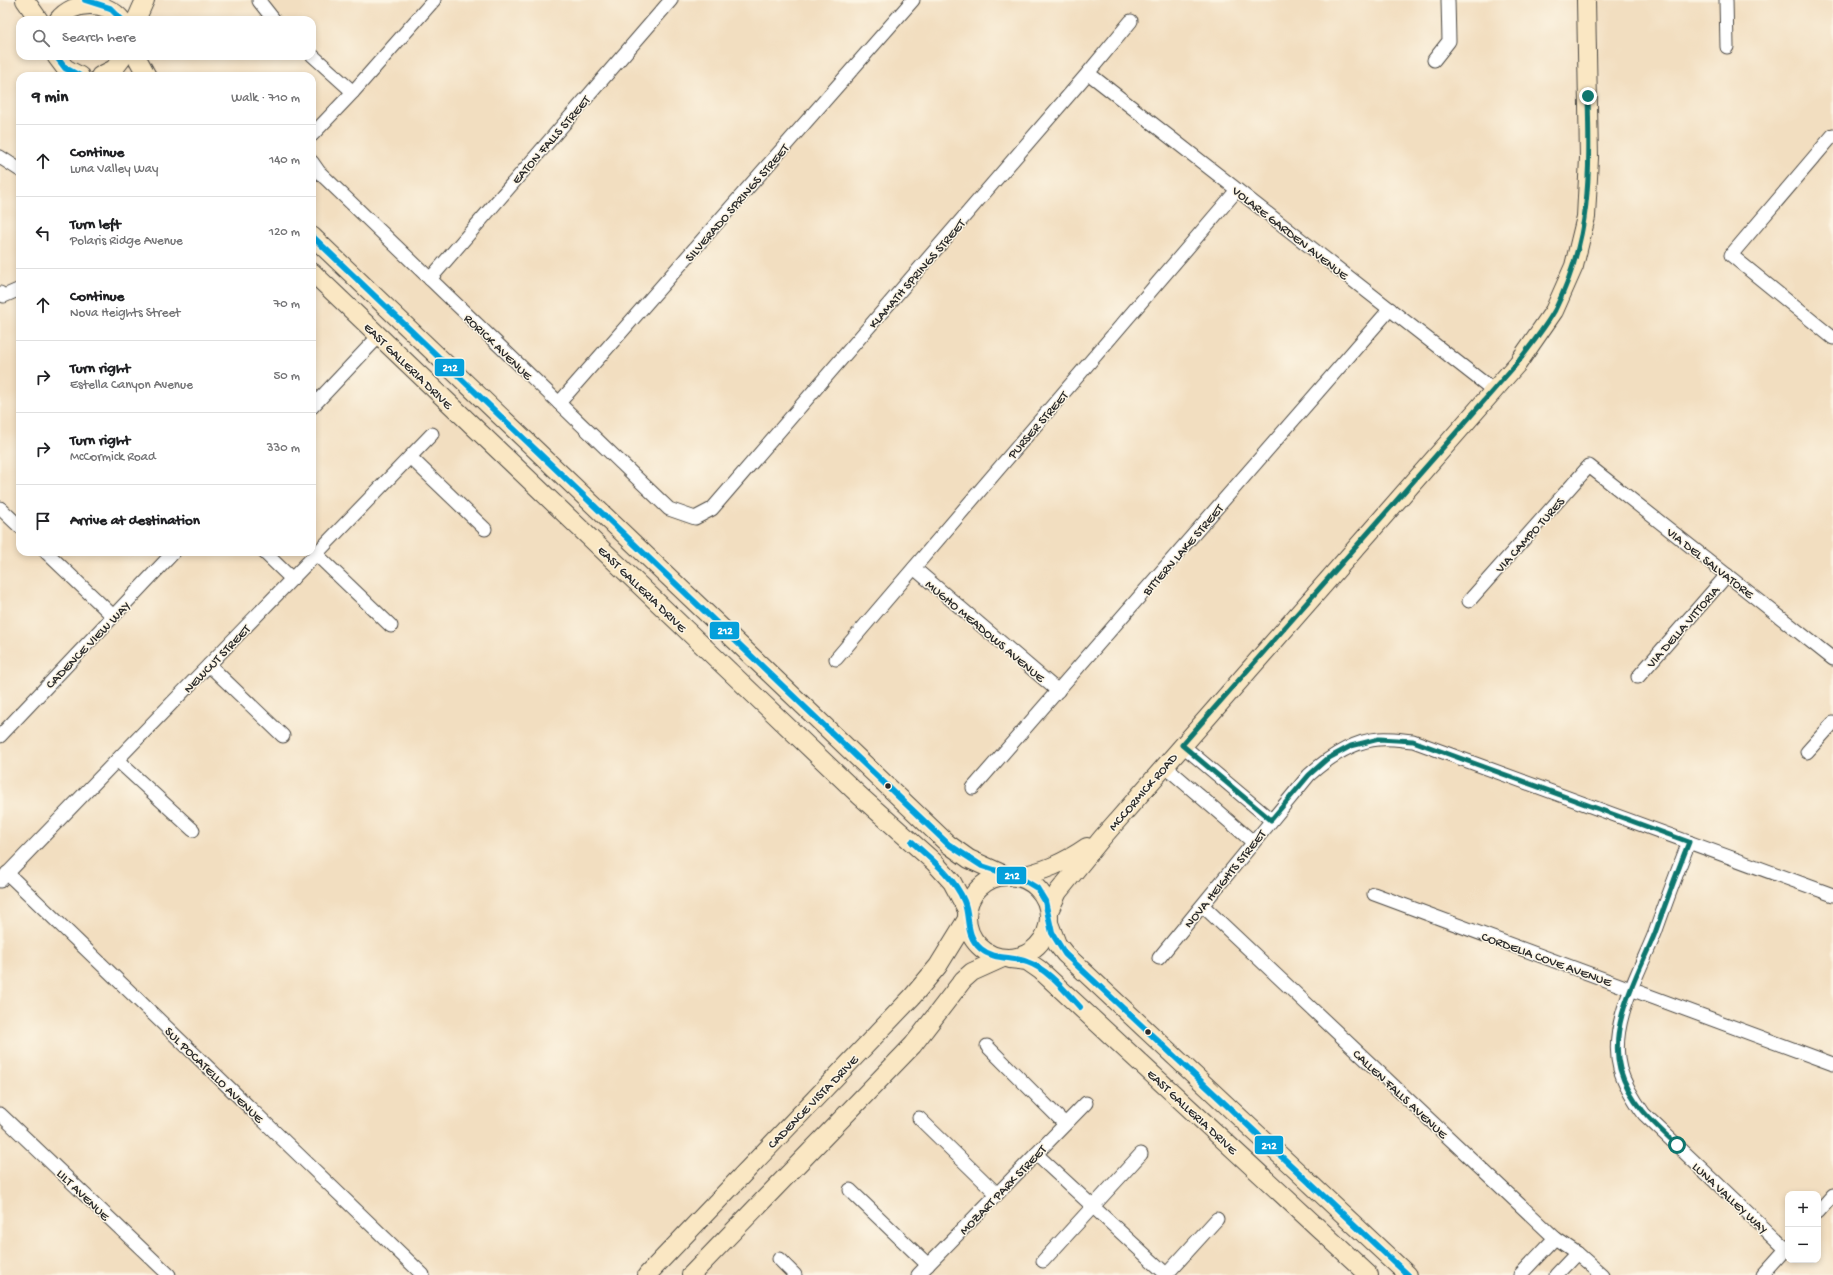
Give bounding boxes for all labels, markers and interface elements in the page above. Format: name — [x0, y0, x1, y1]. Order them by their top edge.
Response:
search box — [16, 16, 316, 60]
icon: search — [30, 27, 52, 49]
text: Search here — [62, 29, 136, 47]
route end — [1579, 87, 1597, 105]
text: 9 min — [32, 88, 68, 108]
text: Walk · 710 m — [231, 91, 300, 106]
street label: EATON FALLS STREET — [509, 93, 595, 188]
street label: SILVERADO SPRINGS STREET — [683, 141, 794, 266]
text: Continue — [70, 144, 124, 162]
icon: ahead — [32, 150, 54, 172]
text: 140 m — [269, 153, 300, 168]
text: Luna Valley Way — [70, 162, 158, 177]
street label: VOLARE GARDEN AVENUE — [1228, 183, 1351, 285]
text: Turn left — [70, 216, 121, 234]
street label: KLAMATH SPRINGS STREET — [866, 216, 970, 332]
icon: left — [32, 222, 54, 244]
text: 120 m — [269, 225, 300, 240]
text: Polaris Ridge Avenue — [70, 234, 183, 249]
text: Continue — [70, 288, 124, 306]
icon: ahead — [32, 294, 54, 316]
text: 70 m — [274, 297, 300, 312]
text: Nova Heights Street — [70, 306, 180, 321]
street label: RORICK AVENUE — [460, 312, 535, 385]
street label: EAST GALLERIA DRIVE — [360, 320, 455, 414]
line badge: 212 — [434, 358, 465, 377]
text: Turn right — [70, 360, 130, 378]
text: 212 — [442, 363, 458, 375]
icon: right — [32, 366, 54, 388]
text: 50 m — [273, 369, 300, 384]
text: Estella Canyon Avenue — [70, 378, 193, 393]
street label: PURSER STREET — [1005, 388, 1073, 463]
text: Turn right — [70, 432, 130, 450]
icon: right — [32, 438, 54, 460]
text: 330 m — [267, 441, 300, 456]
text: McCormick Road — [70, 450, 156, 465]
street label: VIA CAMPO TURES — [1492, 494, 1569, 577]
street label: BITTERN LAKE STREET — [1139, 501, 1228, 600]
icon: arrive — [32, 510, 54, 532]
text: Arrive at destination — [70, 512, 200, 530]
street label: VIA DEL SALVATORE — [1662, 525, 1757, 603]
street label: EAST GALLERIA DRIVE — [594, 543, 689, 637]
street label: MUGHO MEADOWS AVENUE — [922, 578, 1048, 687]
street label: VIA DELLA VITTORIA — [1644, 583, 1724, 672]
street label: CADENCE VIEW WAY — [43, 599, 134, 692]
line badge: 212 — [709, 621, 740, 640]
street label: NEWCUT STREET — [181, 622, 255, 697]
text: 212 — [717, 626, 733, 638]
street label: MCCORMICK ROAD — [1106, 750, 1182, 835]
unlabelled marker — [883, 781, 893, 791]
street label: NOVA HEIGHTS STREET — [1182, 827, 1271, 932]
line badge: 212 — [996, 866, 1027, 885]
text: 212 — [1004, 871, 1020, 883]
street label: CORDELIA COVE AVENUE — [1479, 930, 1614, 991]
street label: SUL POCATELLO AVENUE — [161, 1025, 266, 1128]
unlabelled marker — [1143, 1027, 1153, 1037]
street label: CALLEN FALLS AVENUE — [1349, 1047, 1450, 1143]
street label: CADENCE VISTA DRIVE — [765, 1052, 863, 1153]
street label: EAST GALLERIA DRIVE — [1143, 1067, 1240, 1159]
line badge: 212 — [1254, 1135, 1284, 1155]
route start — [1668, 1136, 1686, 1154]
text: 212 — [1261, 1141, 1277, 1153]
street label: MOZART PARK STREET — [957, 1142, 1051, 1239]
street label: LUNA VALLEY WAY — [1688, 1160, 1770, 1238]
street label: LILT AVENUE — [53, 1167, 113, 1225]
map controls — [1785, 1191, 1821, 1263]
button: + — [1785, 1191, 1821, 1227]
button: − — [1785, 1227, 1821, 1263]

